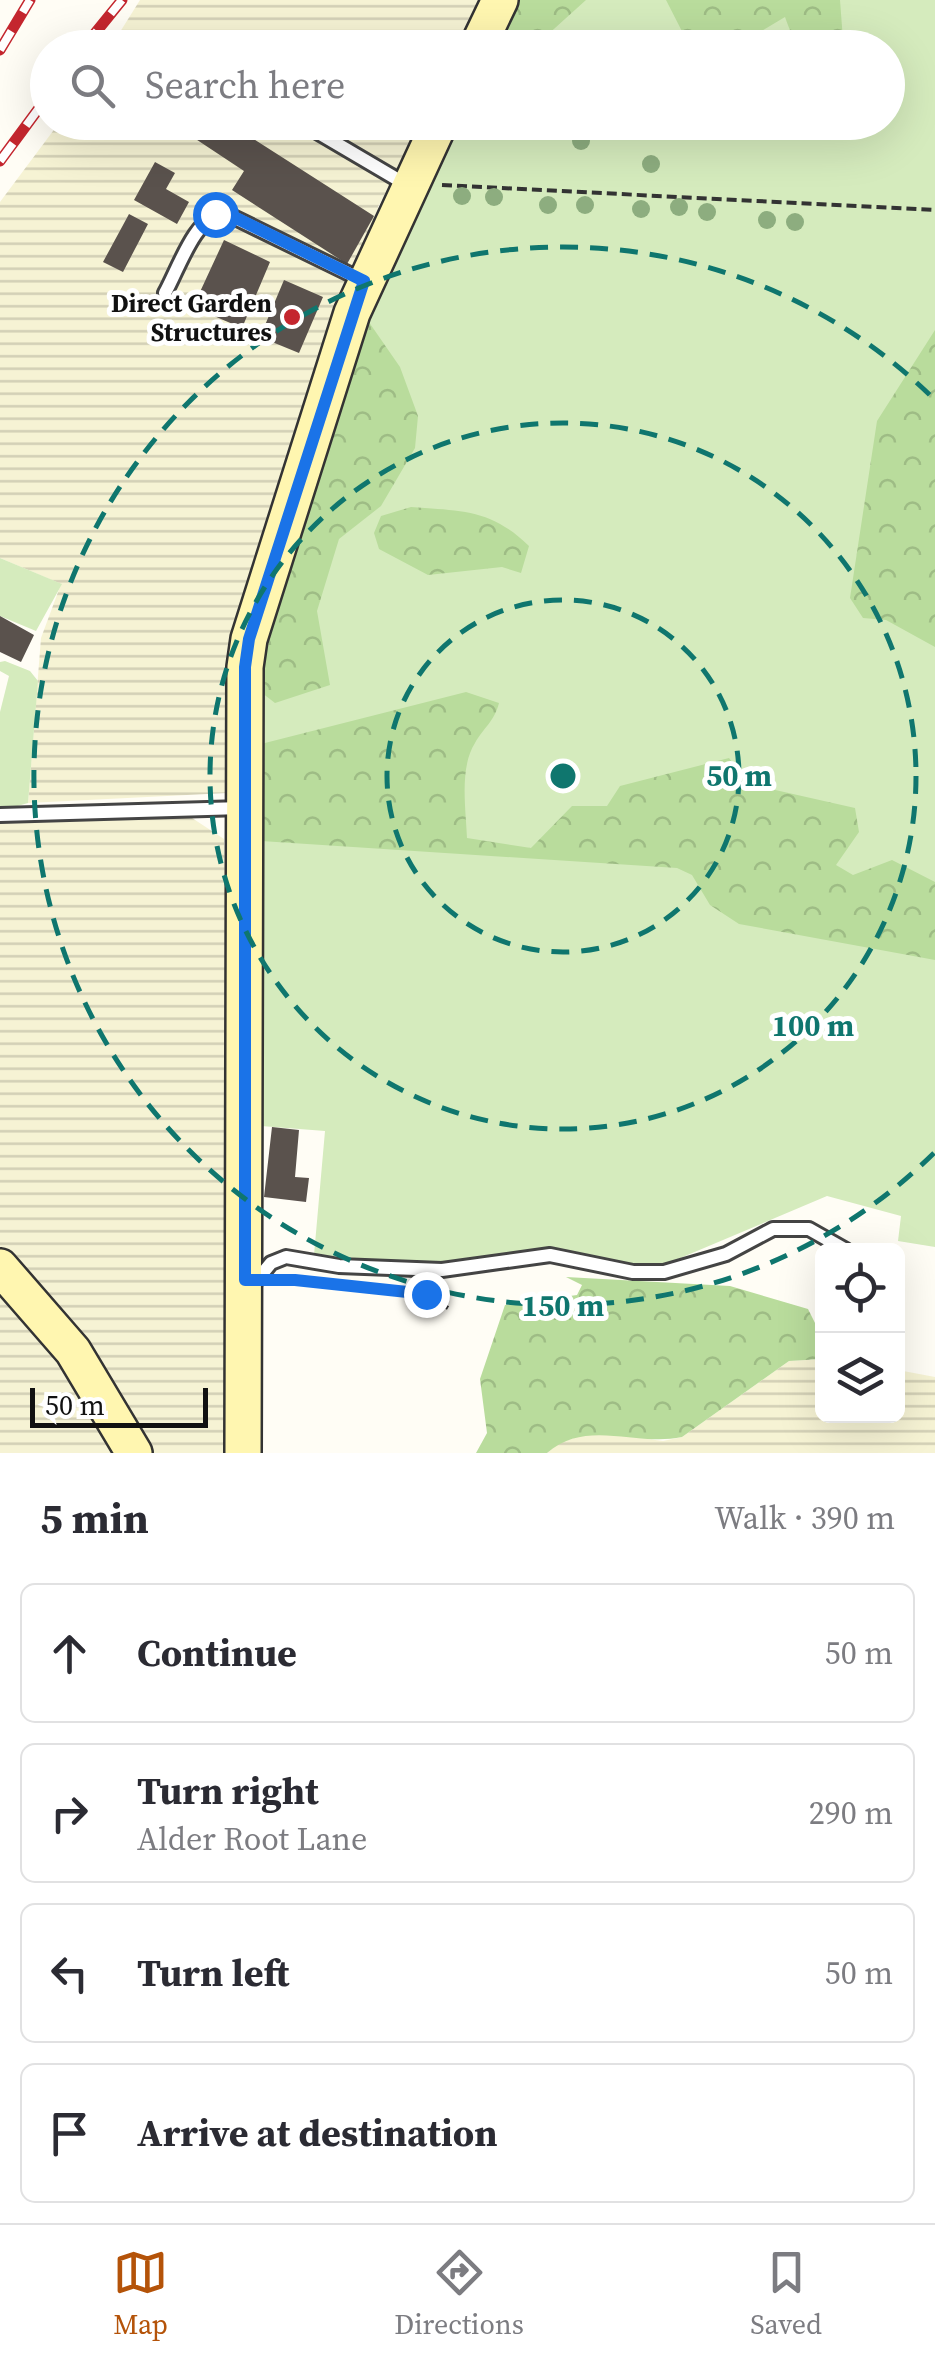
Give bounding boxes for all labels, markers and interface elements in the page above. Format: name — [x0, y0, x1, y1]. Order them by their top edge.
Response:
search box — [30, 30, 905, 140]
icon: search — [65, 58, 120, 113]
text: Search here — [145, 59, 345, 111]
route start — [193, 192, 239, 238]
place label: Direct Garden Structures — [111, 286, 272, 349]
marker: Direct Garden Structures — [281, 306, 303, 328]
text: 50 m — [706, 755, 772, 796]
centre of rings — [545, 758, 581, 794]
text: 100 m — [772, 1005, 854, 1046]
map controls — [815, 1243, 905, 1423]
button: locate — [815, 1243, 905, 1333]
route end — [404, 1272, 450, 1318]
text: 150 m — [522, 1285, 604, 1326]
button: layers — [815, 1333, 905, 1423]
scale bar — [30, 1383, 208, 1428]
text: 50 m — [45, 1386, 105, 1424]
text: 5 min — [40, 1489, 149, 1547]
text: Walk · 390 m — [714, 1496, 895, 1540]
icon: ahead — [42, 1626, 97, 1681]
text: Continue — [137, 1627, 297, 1679]
text: 50 m — [825, 1631, 893, 1675]
text: Turn right — [137, 1765, 319, 1817]
icon: right — [42, 1786, 97, 1841]
text: 290 m — [809, 1791, 893, 1835]
text: Alder Root Lane — [137, 1817, 367, 1861]
icon: left — [42, 1946, 97, 2001]
text: Turn left — [137, 1947, 289, 1999]
text: 50 m — [825, 1951, 893, 1995]
icon: arrive — [42, 2106, 97, 2161]
text: Arrive at destination — [137, 2107, 498, 2159]
tab: Map — [113, 2245, 168, 2343]
tab: Directions — [394, 2245, 524, 2343]
tab: Saved — [750, 2245, 822, 2343]

